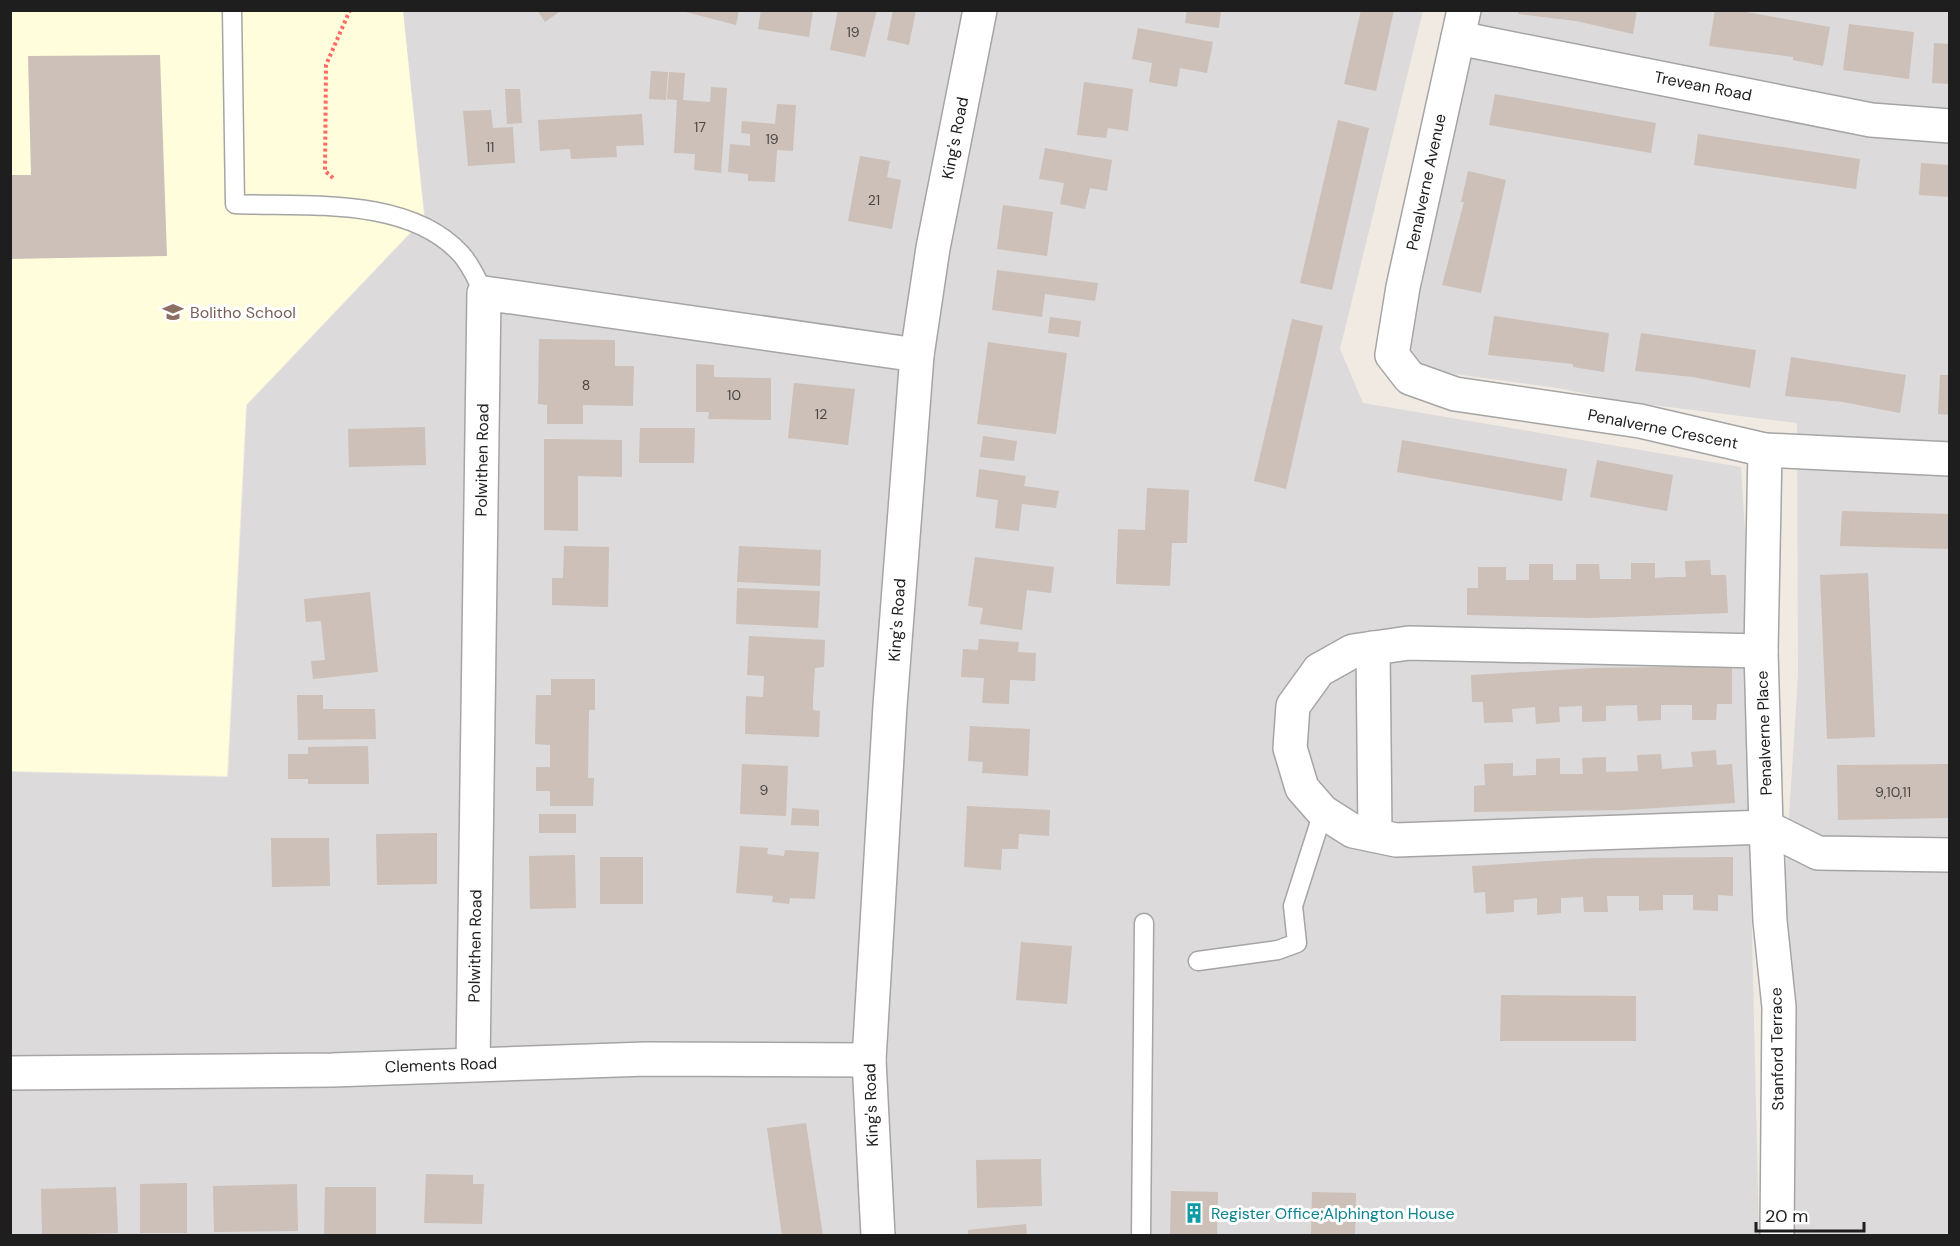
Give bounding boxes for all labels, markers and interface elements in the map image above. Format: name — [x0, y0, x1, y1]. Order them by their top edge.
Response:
house number: 19 — [846, 23, 860, 41]
street label: Trevean Road — [1652, 66, 1754, 106]
street label: King's Road — [937, 95, 973, 181]
street label: Penalverne Avenue — [1401, 112, 1451, 252]
house number: 17 — [694, 118, 706, 136]
house number: 19 — [765, 130, 779, 148]
house number: 11 — [486, 138, 494, 156]
house number: 21 — [868, 191, 880, 209]
school or university icon: Bolitho School — [161, 300, 185, 324]
place label: Bolitho School — [190, 302, 296, 323]
house number: 8 — [582, 376, 590, 394]
house number: 10 — [727, 386, 741, 404]
street label: Polwithen Road — [471, 403, 493, 517]
street label: Penalverne Crescent — [1586, 404, 1740, 454]
house number: 12 — [815, 405, 827, 423]
street label: King's Road — [884, 578, 910, 662]
street label: Penalverne Place — [1751, 670, 1777, 796]
house number: 9 — [760, 781, 769, 799]
house number: 9,10,11 — [1875, 783, 1911, 801]
street label: Polwithen Road — [464, 889, 486, 1003]
street label: Stanford Terrace — [1765, 987, 1789, 1111]
street label: Clements Road — [384, 1053, 498, 1077]
street label: King's Road — [859, 1063, 883, 1147]
scale bar — [1756, 1195, 1864, 1233]
building icon: Register Office;Alphington House — [1182, 1201, 1206, 1225]
place label: Register Office;Alphington House — [1211, 1203, 1455, 1224]
text: 20 m — [1765, 1204, 1808, 1228]

